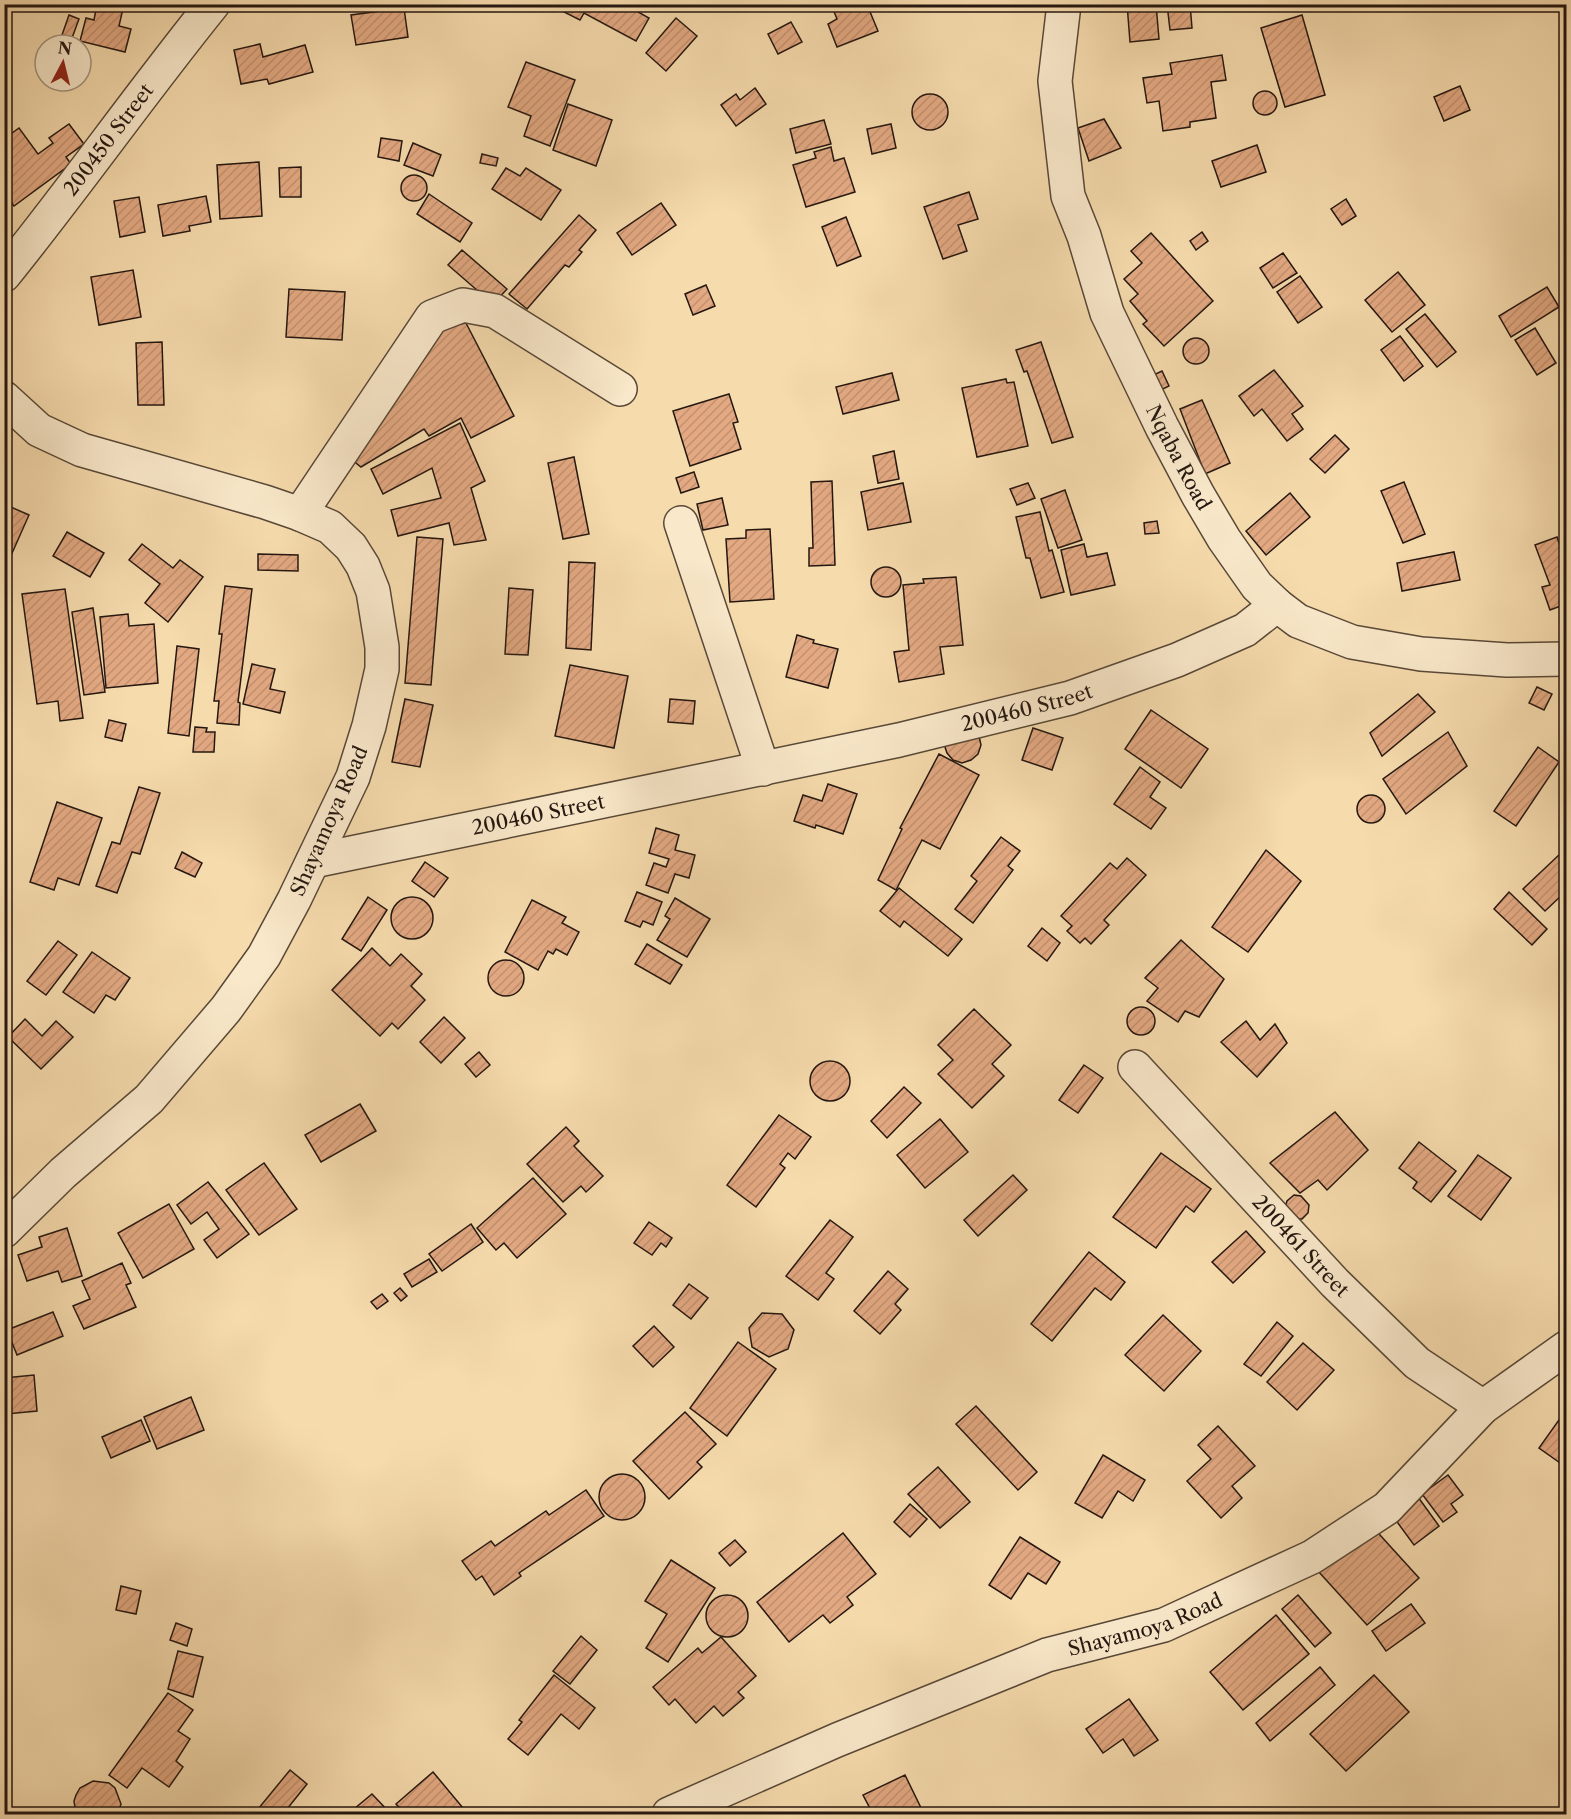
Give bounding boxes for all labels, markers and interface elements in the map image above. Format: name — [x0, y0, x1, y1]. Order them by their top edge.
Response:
north arrow — [33, 33, 93, 93]
text: N — [57, 37, 73, 59]
street label: 200450 Street — [58, 79, 158, 200]
street label: Nqaba Road — [1141, 401, 1216, 515]
street label: 200460 Street — [958, 679, 1096, 736]
street label: Shayamoya Road — [285, 742, 373, 900]
street label: 200460 Street — [470, 789, 607, 840]
street label: 200461 Street — [1248, 1190, 1354, 1302]
street label: Shayamoya Road — [1065, 1588, 1226, 1661]

